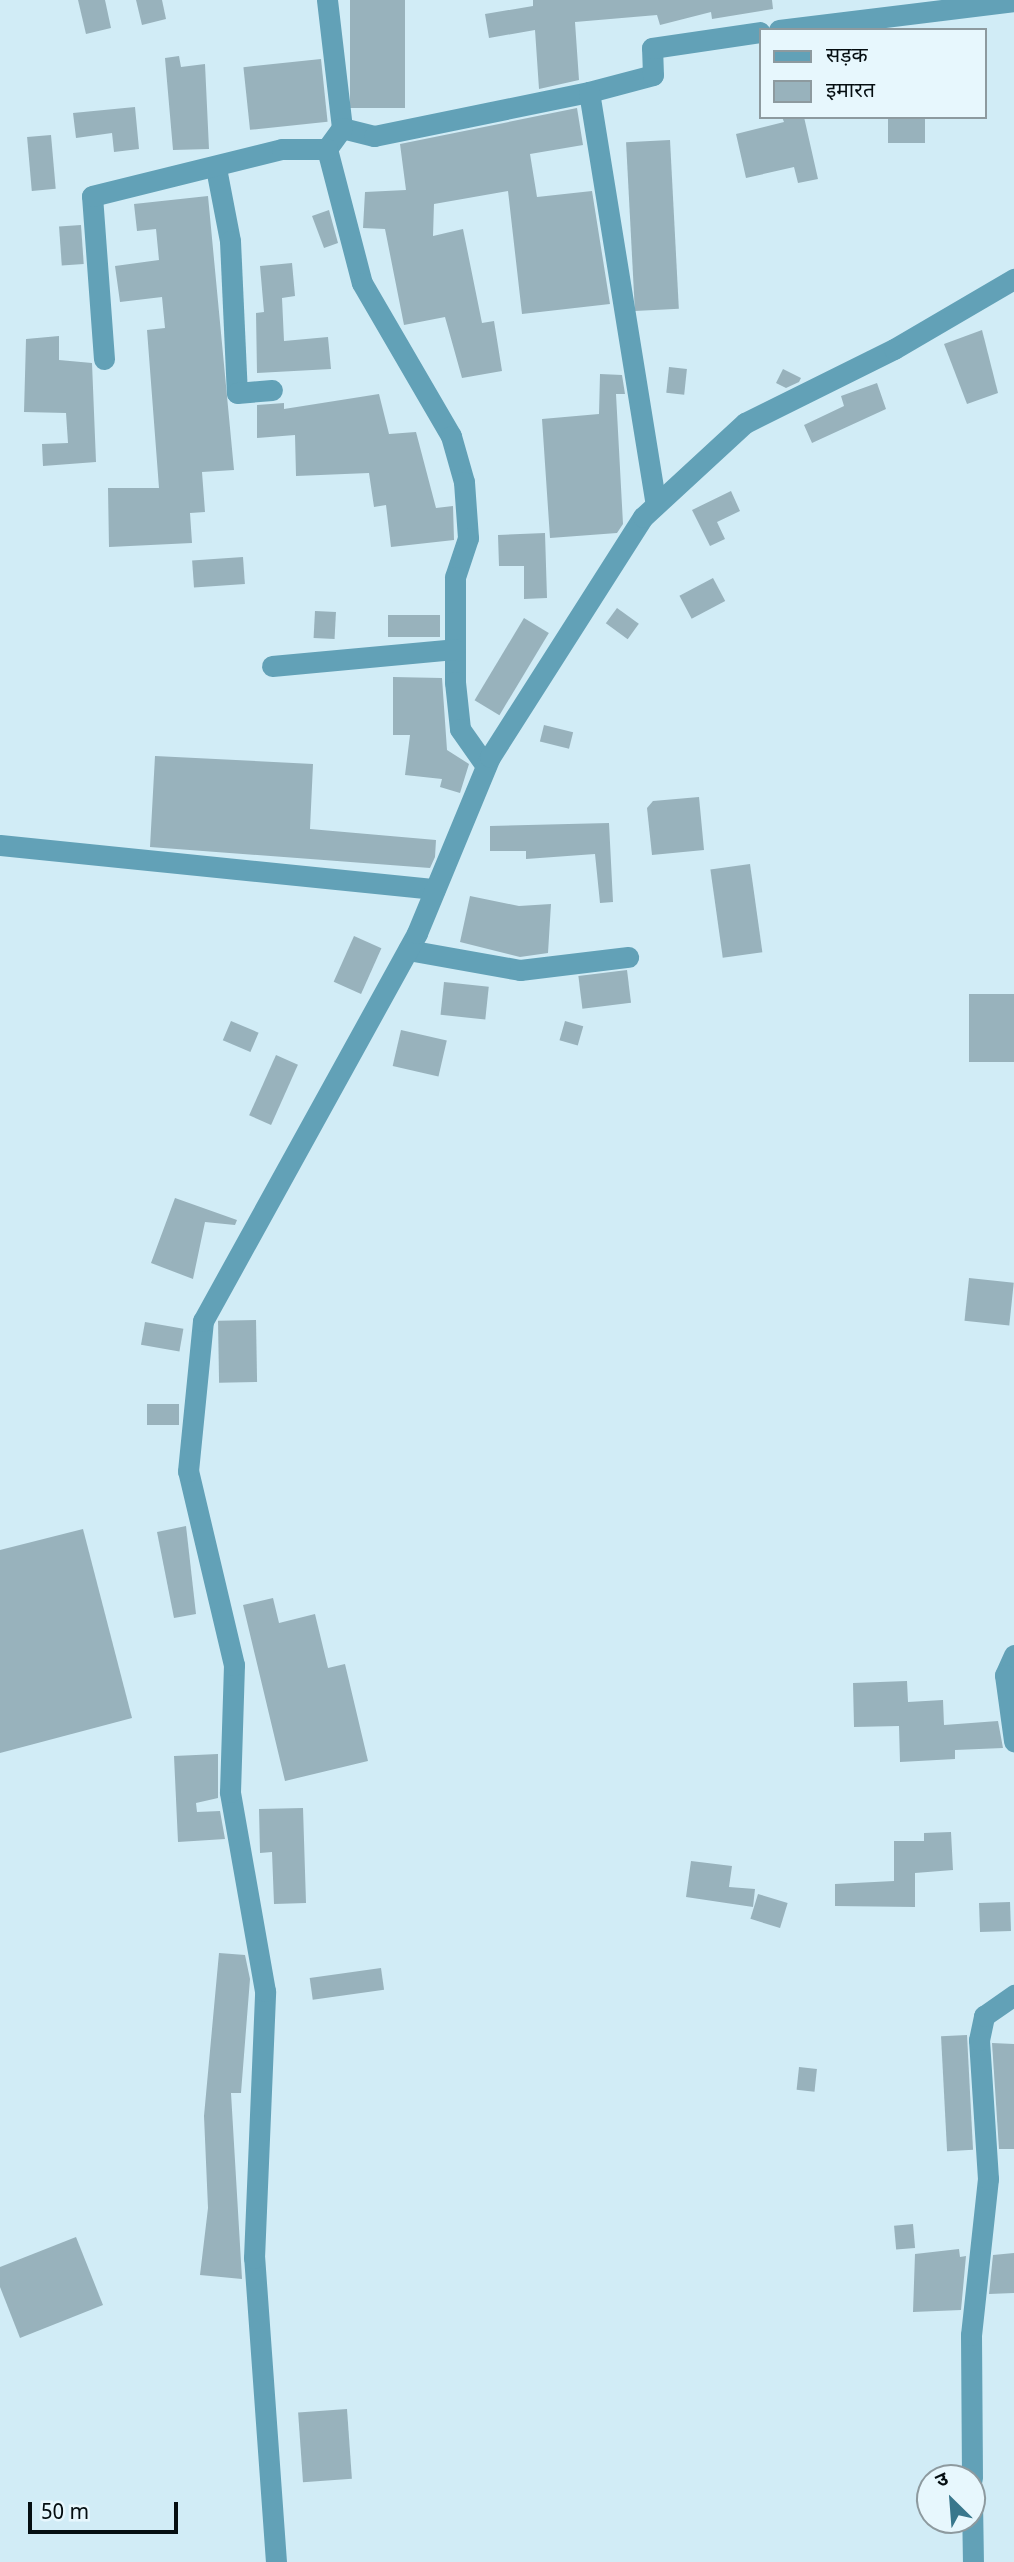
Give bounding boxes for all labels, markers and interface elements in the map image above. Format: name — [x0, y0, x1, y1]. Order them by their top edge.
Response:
legend — [758, 28, 986, 119]
text: सड़क — [826, 43, 868, 71]
text: इमारत — [826, 78, 875, 106]
north arrow — [916, 2464, 986, 2534]
text: उ — [932, 2468, 953, 2495]
scale bar — [32, 2488, 182, 2532]
text: 50 m — [41, 2500, 89, 2528]

